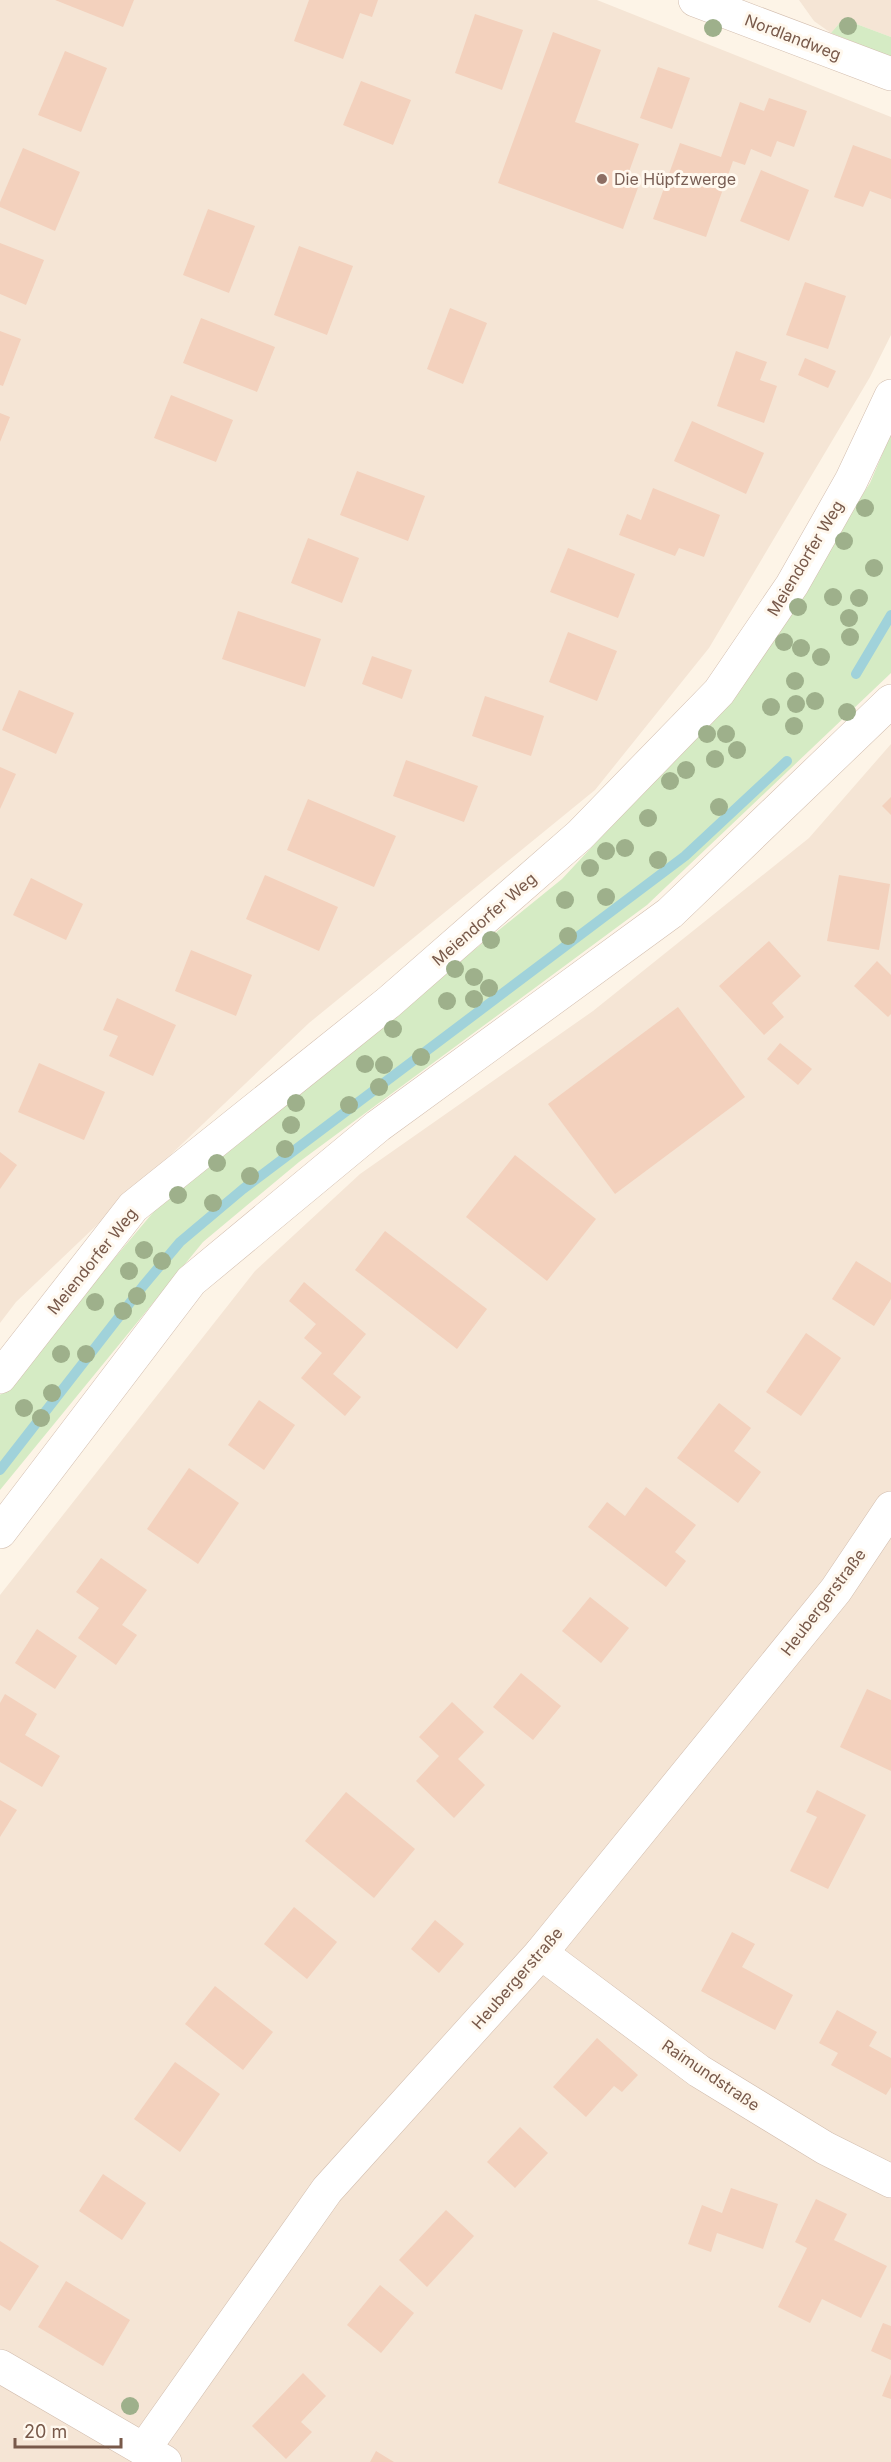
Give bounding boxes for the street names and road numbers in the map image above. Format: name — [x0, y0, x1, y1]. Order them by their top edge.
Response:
street label: Nordlandweg — [742, 10, 844, 64]
street label: Meiendorfer Weg — [763, 496, 847, 620]
street label: Meiendorfer Weg — [428, 868, 540, 970]
street label: Meiendorfer Weg — [43, 1204, 141, 1318]
street label: Heubergerstraße — [776, 1545, 870, 1659]
street label: Heubergerstraße — [467, 1923, 567, 2033]
street label: Raimundstraße — [658, 2035, 764, 2115]

